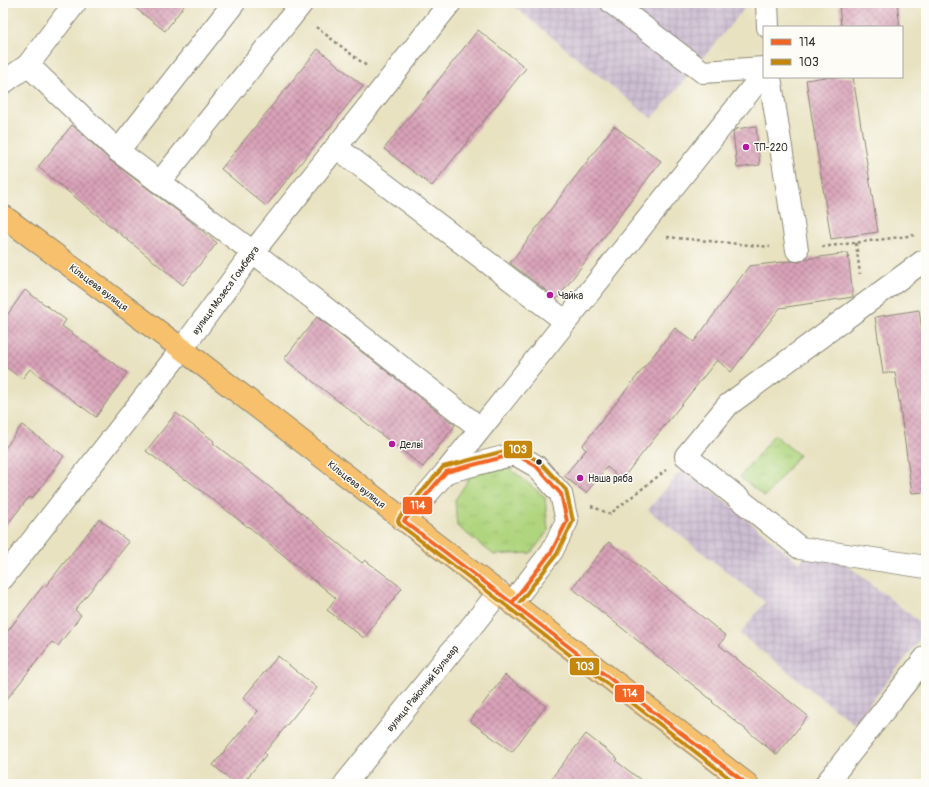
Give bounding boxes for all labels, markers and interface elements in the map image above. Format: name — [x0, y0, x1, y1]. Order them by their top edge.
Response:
legend — [763, 26, 903, 78]
text: 114 — [799, 35, 815, 50]
text: 103 — [799, 55, 819, 70]
marker: ТП-220 — [741, 142, 751, 152]
place label: ТП-220 — [754, 142, 788, 154]
street label: вулиця Мозеса Гомберга — [190, 244, 262, 337]
street label: Кільцева вулиця — [67, 262, 130, 314]
marker: Чайка — [545, 290, 555, 300]
place label: Чайка — [558, 290, 584, 302]
marker: Делві — [387, 439, 397, 449]
place label: Делві — [399, 439, 423, 451]
line badge: 103 — [503, 440, 533, 459]
text: 103 — [509, 443, 527, 456]
unlabelled marker — [534, 457, 544, 467]
street label: Кільцева вулиця — [325, 458, 388, 511]
marker: Наша ряба — [575, 473, 585, 483]
place label: Наша ряба — [588, 473, 633, 485]
line badge: 114 — [402, 496, 433, 515]
text: 114 — [411, 499, 426, 512]
street label: вулиця Районний Бульвар — [384, 643, 461, 734]
line badge: 103 — [569, 657, 600, 676]
text: 103 — [576, 660, 594, 673]
line badge: 114 — [614, 684, 645, 703]
text: 114 — [623, 687, 638, 700]

